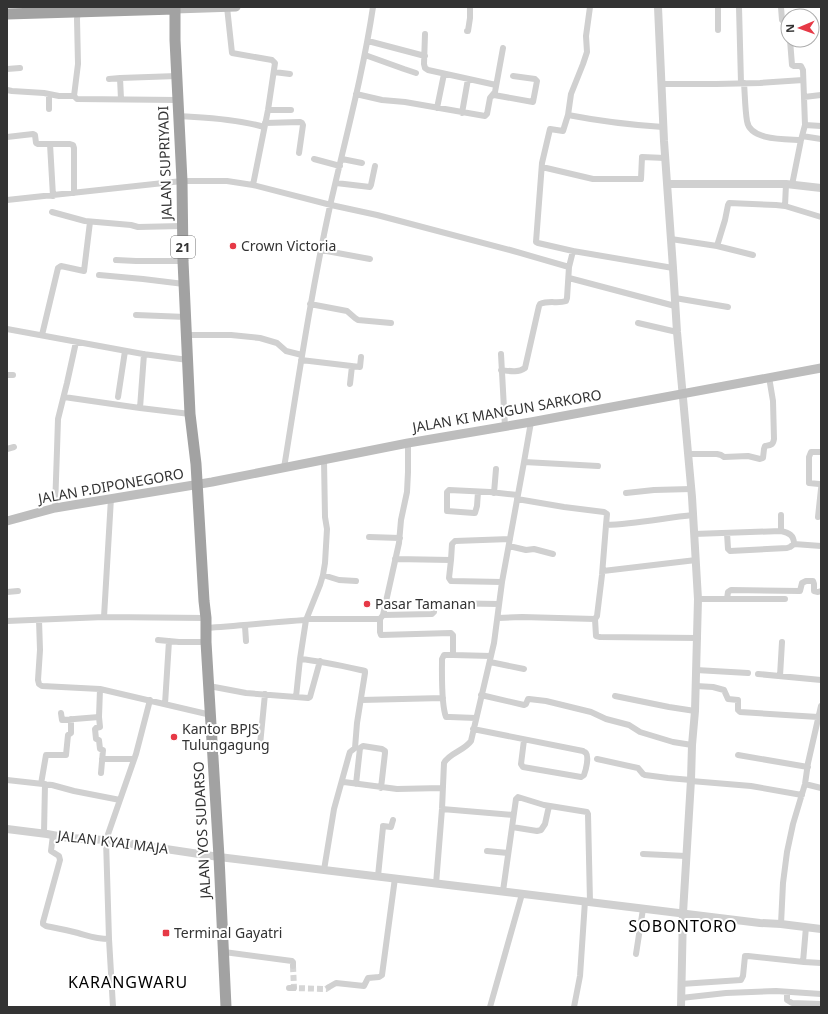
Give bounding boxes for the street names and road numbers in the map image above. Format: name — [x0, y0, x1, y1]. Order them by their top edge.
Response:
street label: JALAN SUPRIYADI — [153, 105, 176, 222]
road number: 21 — [171, 236, 195, 258]
street label: JALAN KI MANGUN SARKORO — [409, 384, 603, 437]
street label: JALAN P.DIPONEGORO — [35, 463, 185, 508]
street label: JALAN YOS SUDARSO — [188, 761, 215, 901]
street label: JALAN KYAI MAJA — [55, 825, 170, 858]

